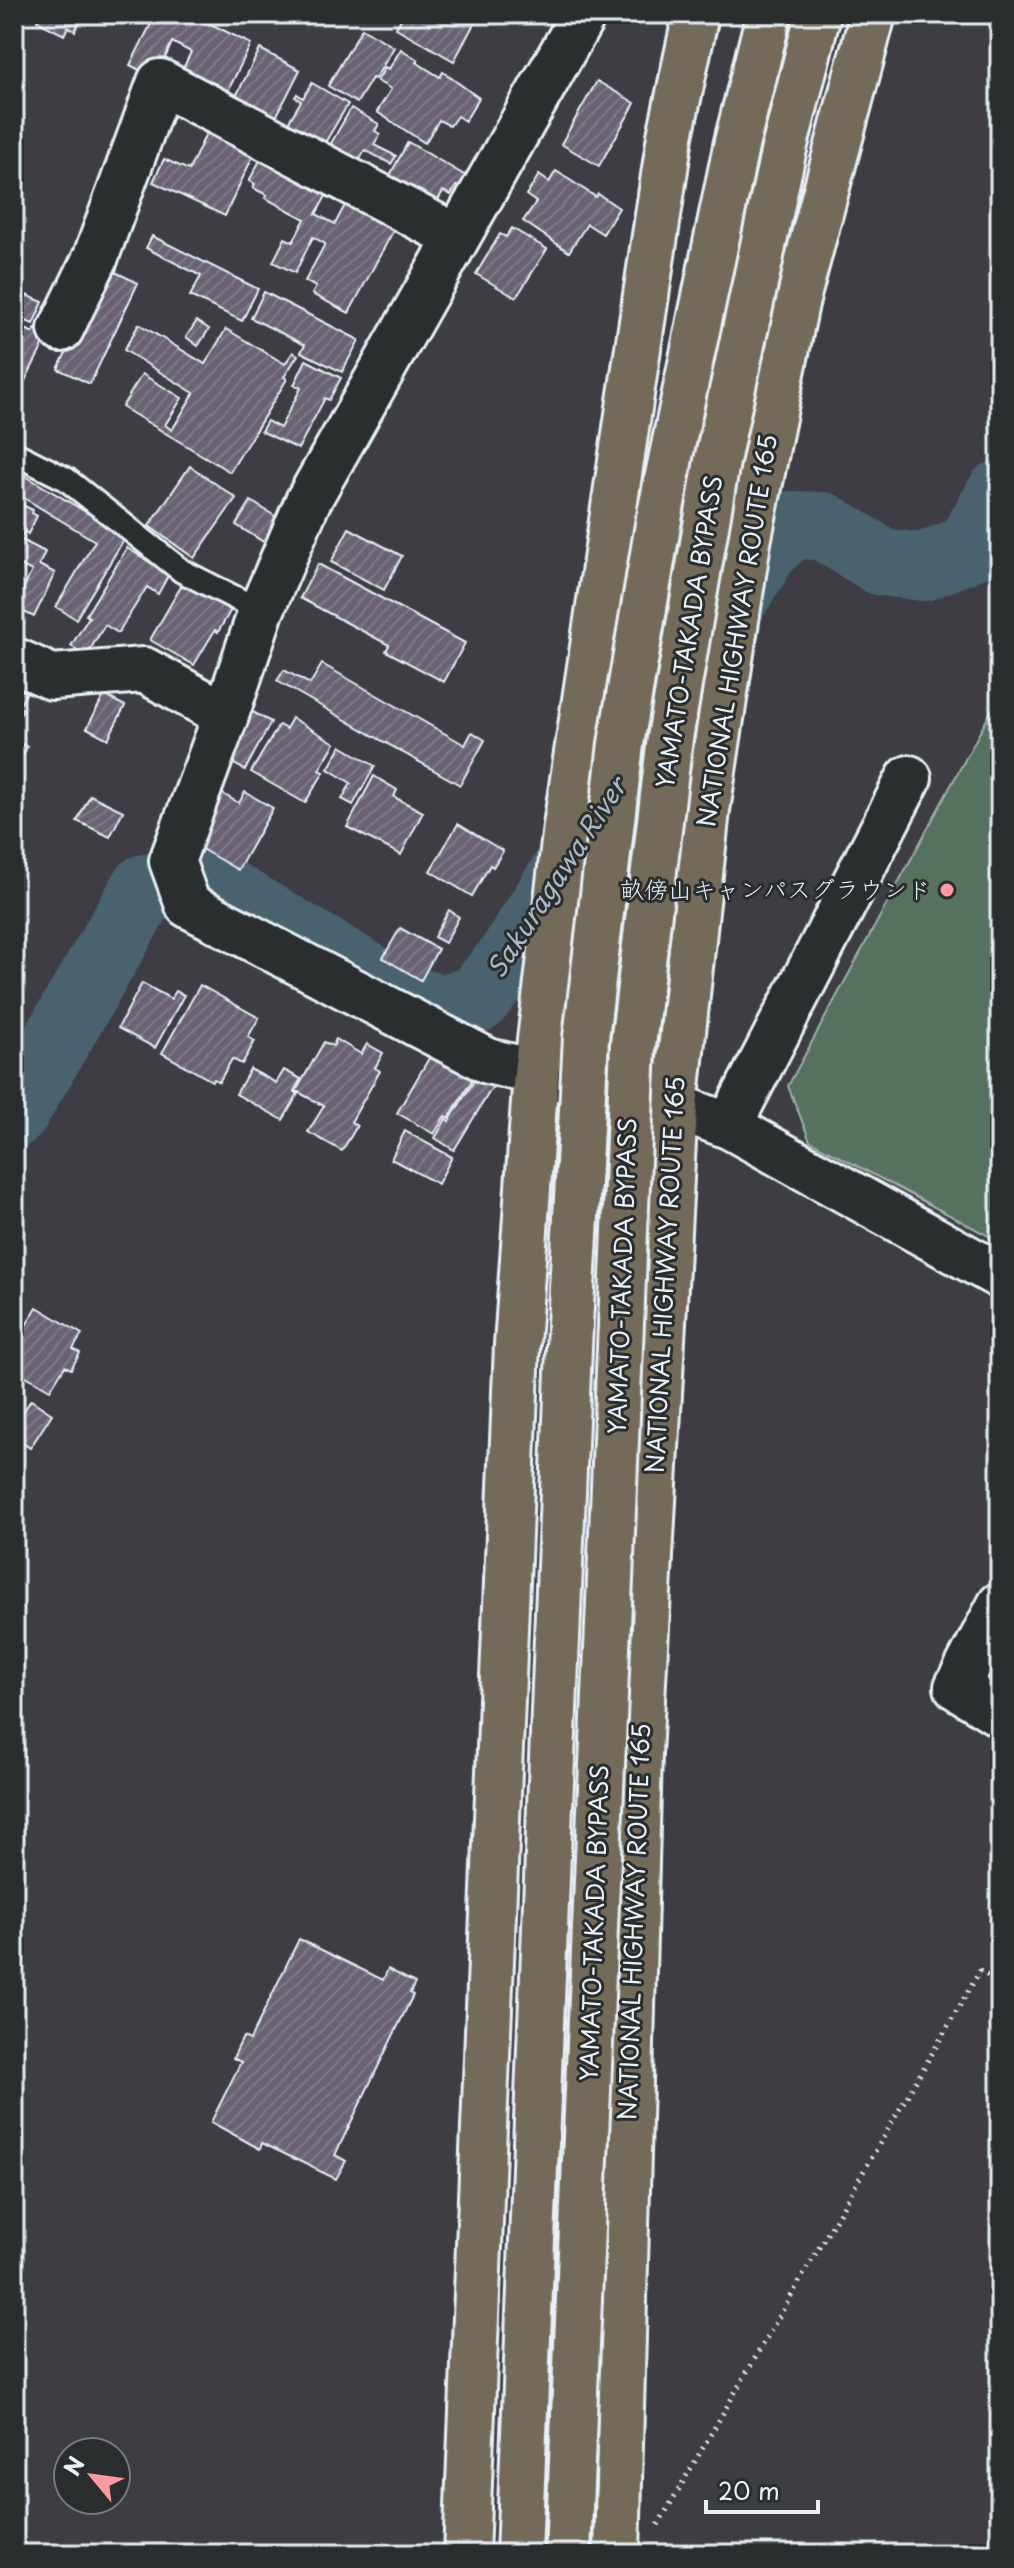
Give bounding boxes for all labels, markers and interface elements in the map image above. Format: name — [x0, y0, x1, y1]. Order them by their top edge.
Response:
street label: NATIONAL HIGHWAY ROUTE 165 — [687, 432, 785, 830]
street label: YAMATO-TAKADA BYPASS — [645, 473, 731, 791]
water label: Sakuragawa River — [476, 767, 637, 985]
place label: 畝傍山キャンパスグラウンド — [620, 870, 931, 906]
marker: 畝傍山キャンパスグラウンド — [938, 881, 956, 899]
street label: NATIONAL HIGHWAY ROUTE 165 — [636, 1075, 692, 1474]
street label: YAMATO-TAKADA BYPASS — [597, 1117, 645, 1435]
street label: NATIONAL HIGHWAY ROUTE 165 — [608, 1723, 658, 2121]
street label: YAMATO-TAKADA BYPASS — [569, 1764, 617, 2082]
north arrow — [52, 2436, 132, 2516]
text: N — [55, 2450, 92, 2481]
scale bar — [706, 2464, 818, 2514]
text: 20 m — [718, 2472, 780, 2508]

